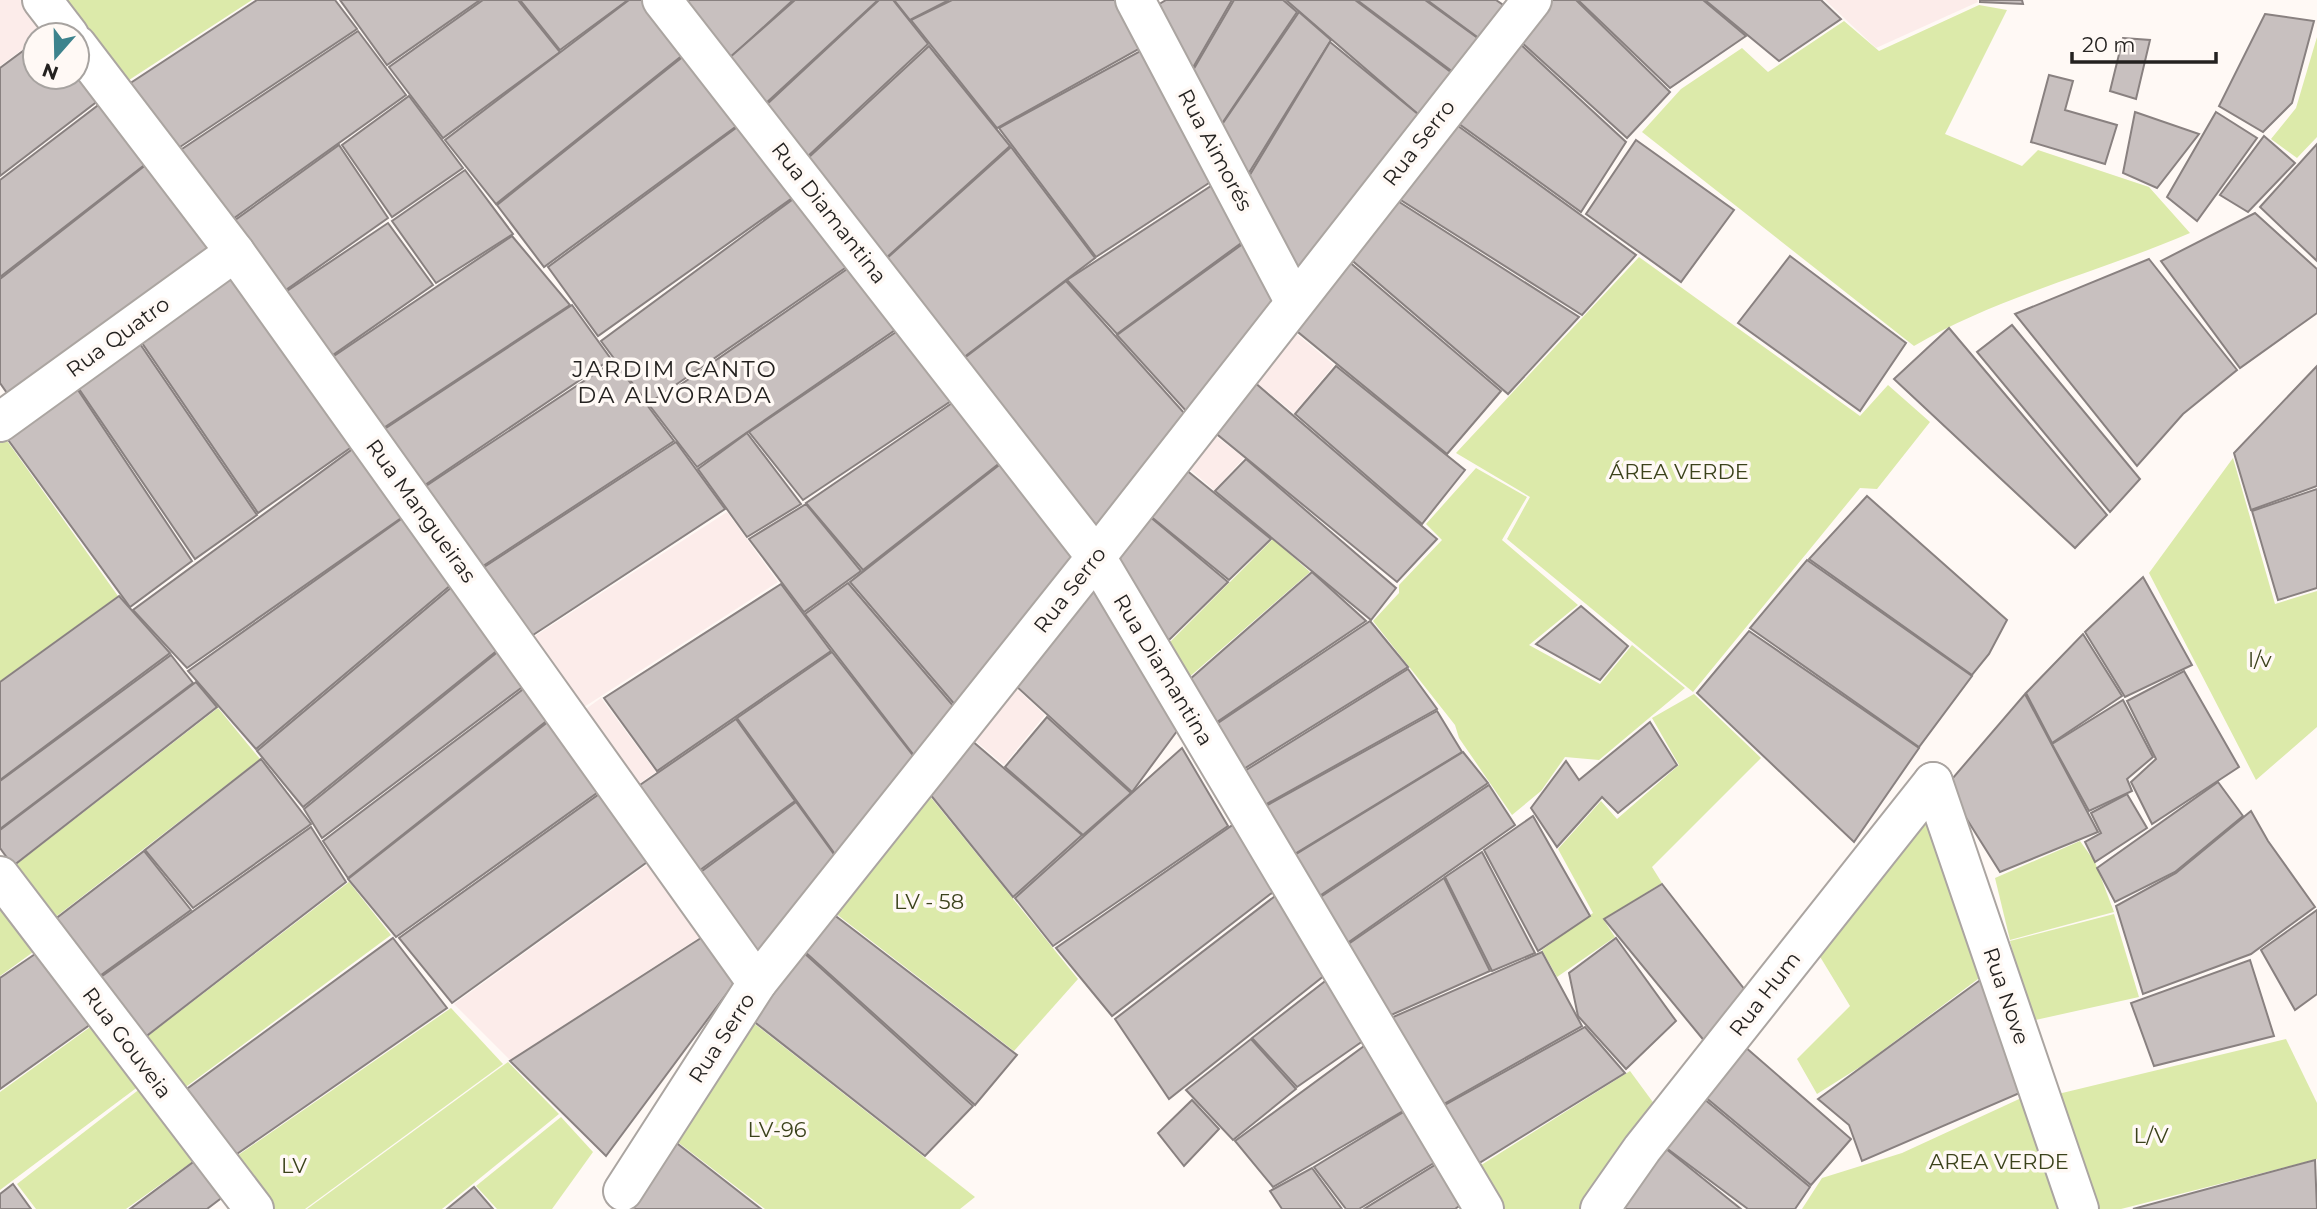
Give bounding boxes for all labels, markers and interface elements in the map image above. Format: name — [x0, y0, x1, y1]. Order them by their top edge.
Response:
north arrow — [21, 21, 91, 91]
scale bar — [2072, 21, 2216, 65]
text: 20 m — [2082, 32, 2136, 57]
text: N — [39, 58, 62, 85]
street label: Rua Aimorés — [1173, 85, 1258, 215]
street label: Rua Serro — [1377, 95, 1460, 191]
street label: Rua Diamantina — [767, 137, 892, 288]
street label: Rua Quatro — [61, 291, 174, 382]
district label: JARDIM CANTO DA ALVORADA — [571, 355, 778, 409]
street label: Rua Mangueiras — [361, 434, 482, 587]
park label: ÁREA VERDE — [1609, 459, 1749, 484]
street label: Rua Serro — [1028, 542, 1111, 638]
street label: Rua Diamantina — [1108, 590, 1218, 750]
park label: l/v — [2248, 647, 2272, 672]
park label: LV - 58 — [894, 889, 964, 914]
street label: Rua Nove — [1978, 944, 2035, 1048]
street label: Rua Hum — [1724, 946, 1805, 1041]
street label: Rua Gouveia — [78, 982, 177, 1103]
street label: Rua Serro — [683, 988, 760, 1087]
park label: LV-96 — [747, 1117, 807, 1142]
park label: L/V — [2133, 1123, 2169, 1148]
park label: AREA VERDE — [1929, 1149, 2069, 1174]
park label: LV — [281, 1153, 307, 1178]

